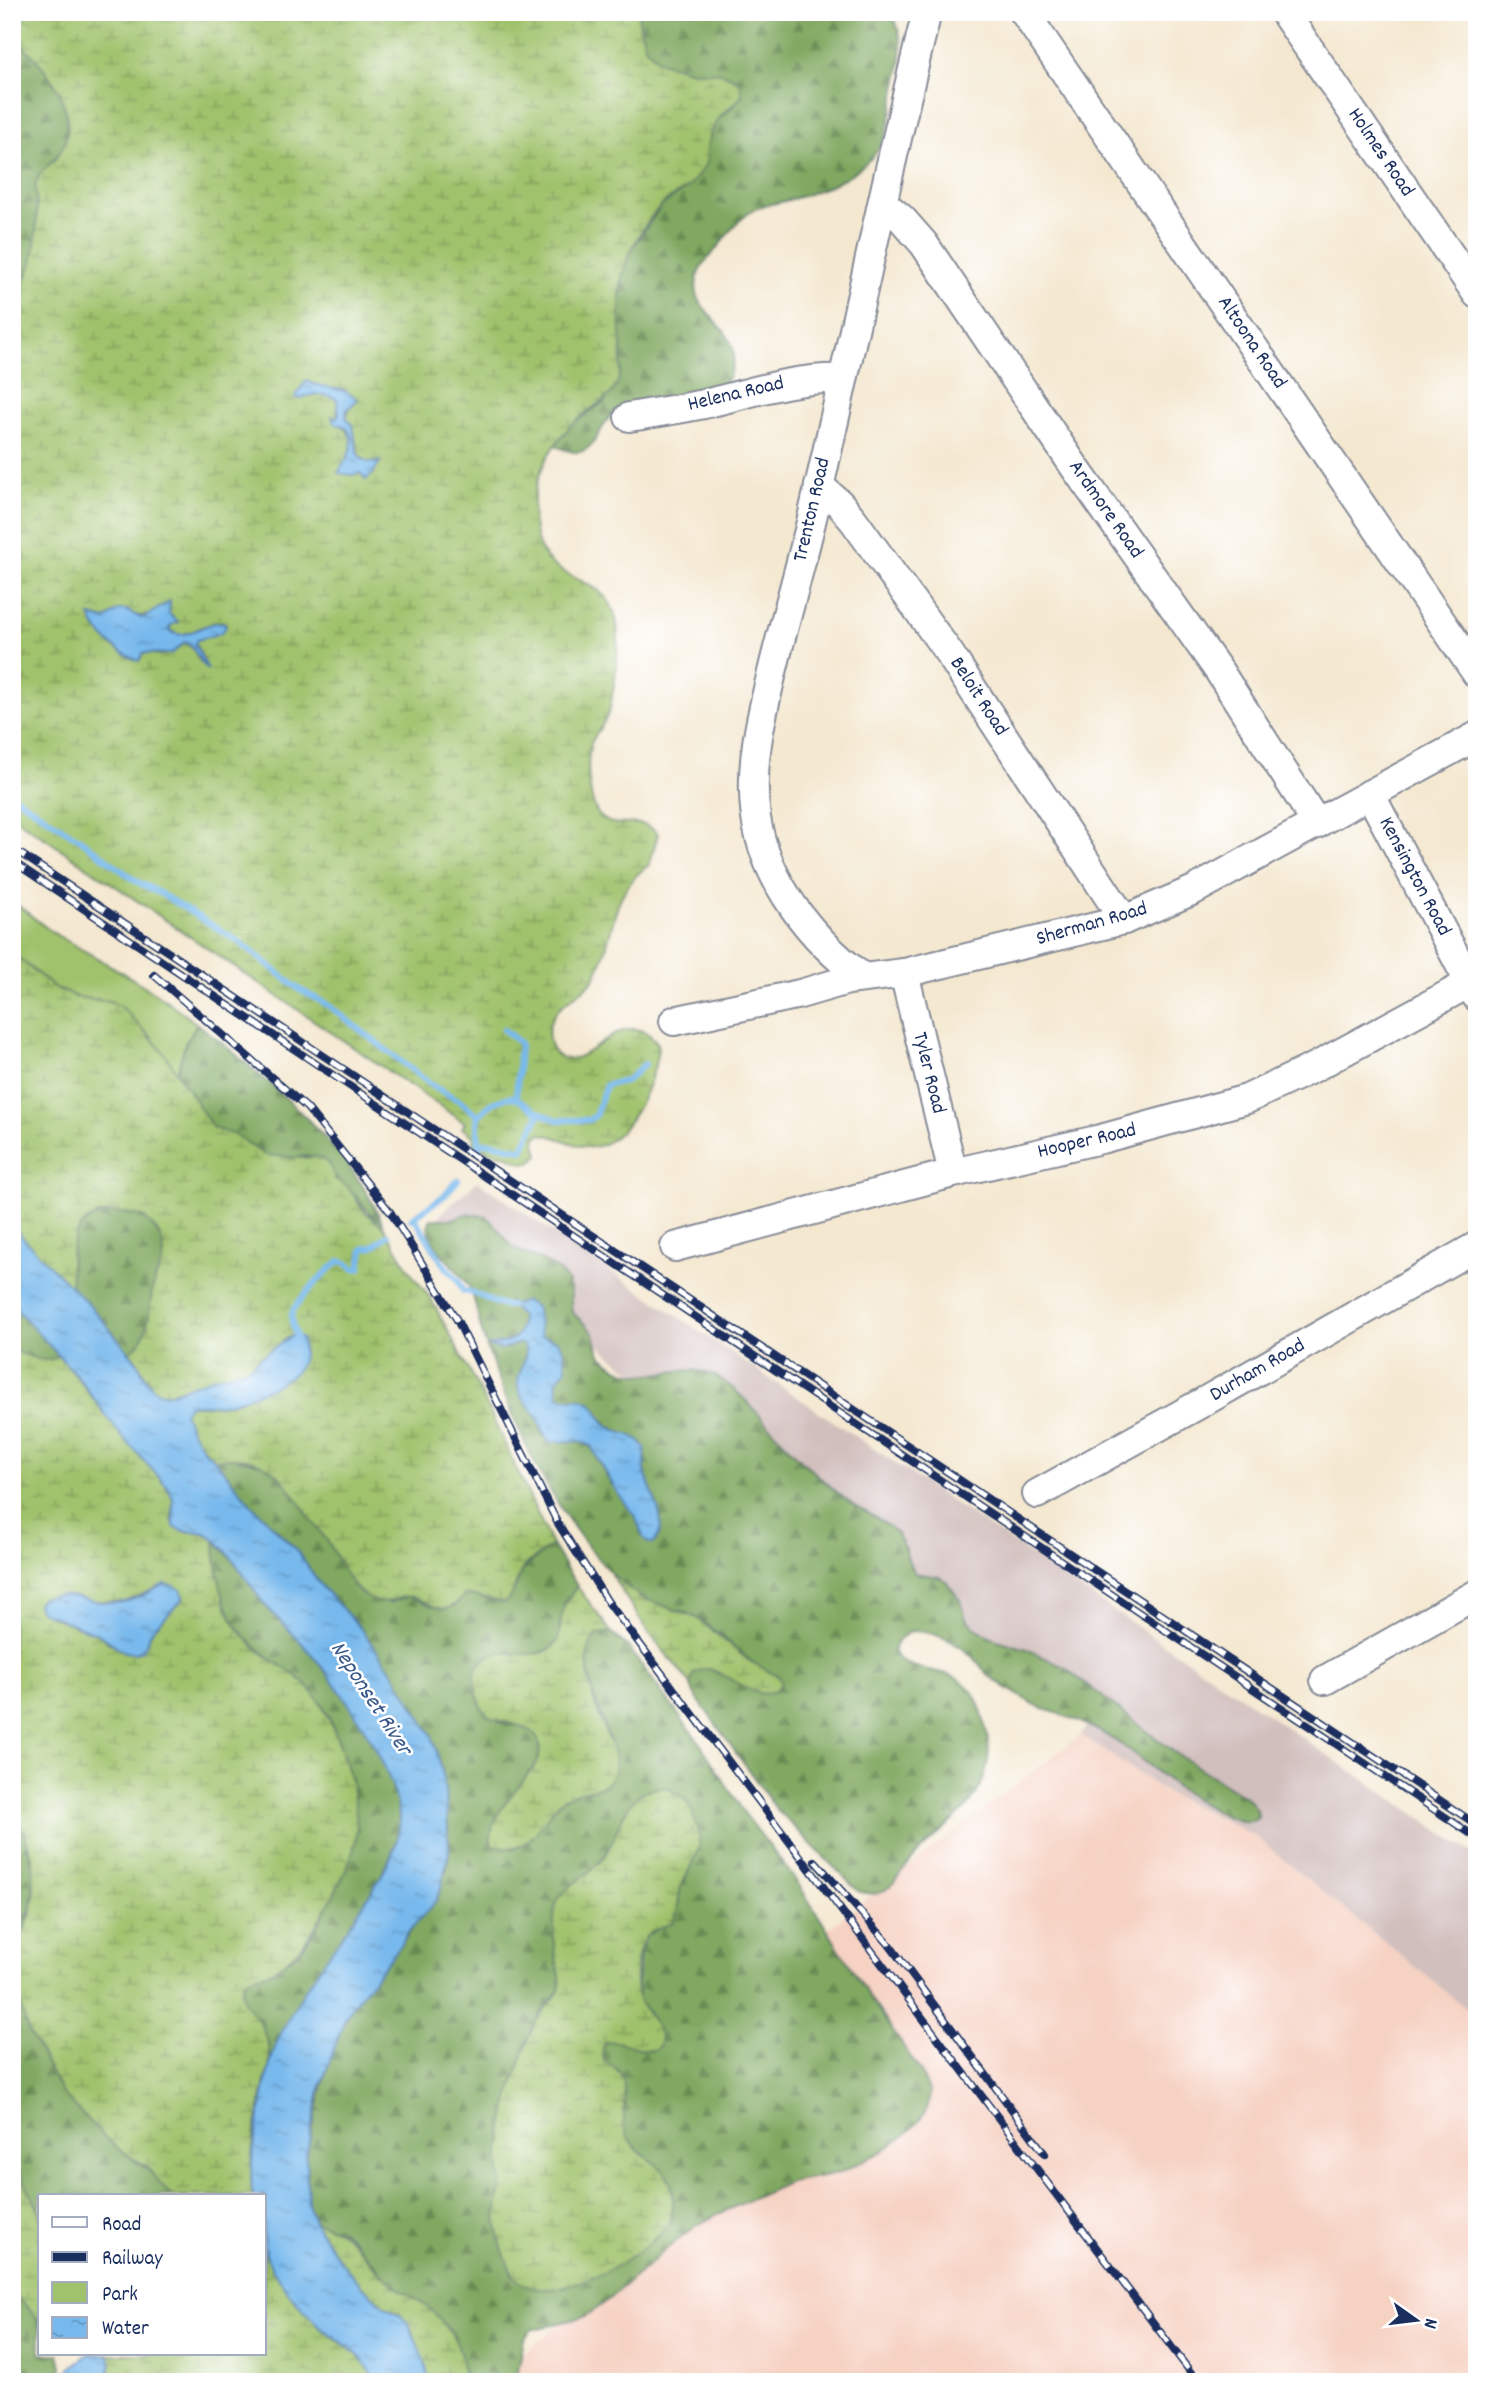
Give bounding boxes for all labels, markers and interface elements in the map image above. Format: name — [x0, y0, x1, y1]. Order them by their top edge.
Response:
street label: Holmes Road — [1339, 102, 1421, 204]
street label: Altoona Road — [1209, 290, 1293, 396]
street label: Helena Road — [685, 369, 787, 421]
street label: Trenton Road — [786, 455, 840, 565]
street label: Ardmore Road — [1060, 455, 1150, 565]
street label: Beloit Road — [941, 651, 1015, 743]
street label: Kensington Road — [1370, 812, 1458, 942]
street label: Sherman Road — [1033, 895, 1151, 955]
street label: Tyler Road — [903, 1029, 953, 1117]
street label: Hooper Road — [1035, 1116, 1139, 1168]
street label: Durham Road — [1205, 1332, 1311, 1410]
water label: Neponset River — [321, 1635, 421, 1765]
legend — [38, 2194, 266, 2356]
text: Road — [102, 2211, 141, 2241]
text: Railway — [102, 2245, 163, 2275]
text: Park — [102, 2281, 138, 2311]
north arrow — [1380, 2286, 1450, 2356]
text: Water — [102, 2315, 149, 2345]
text: N — [1415, 2315, 1443, 2331]

